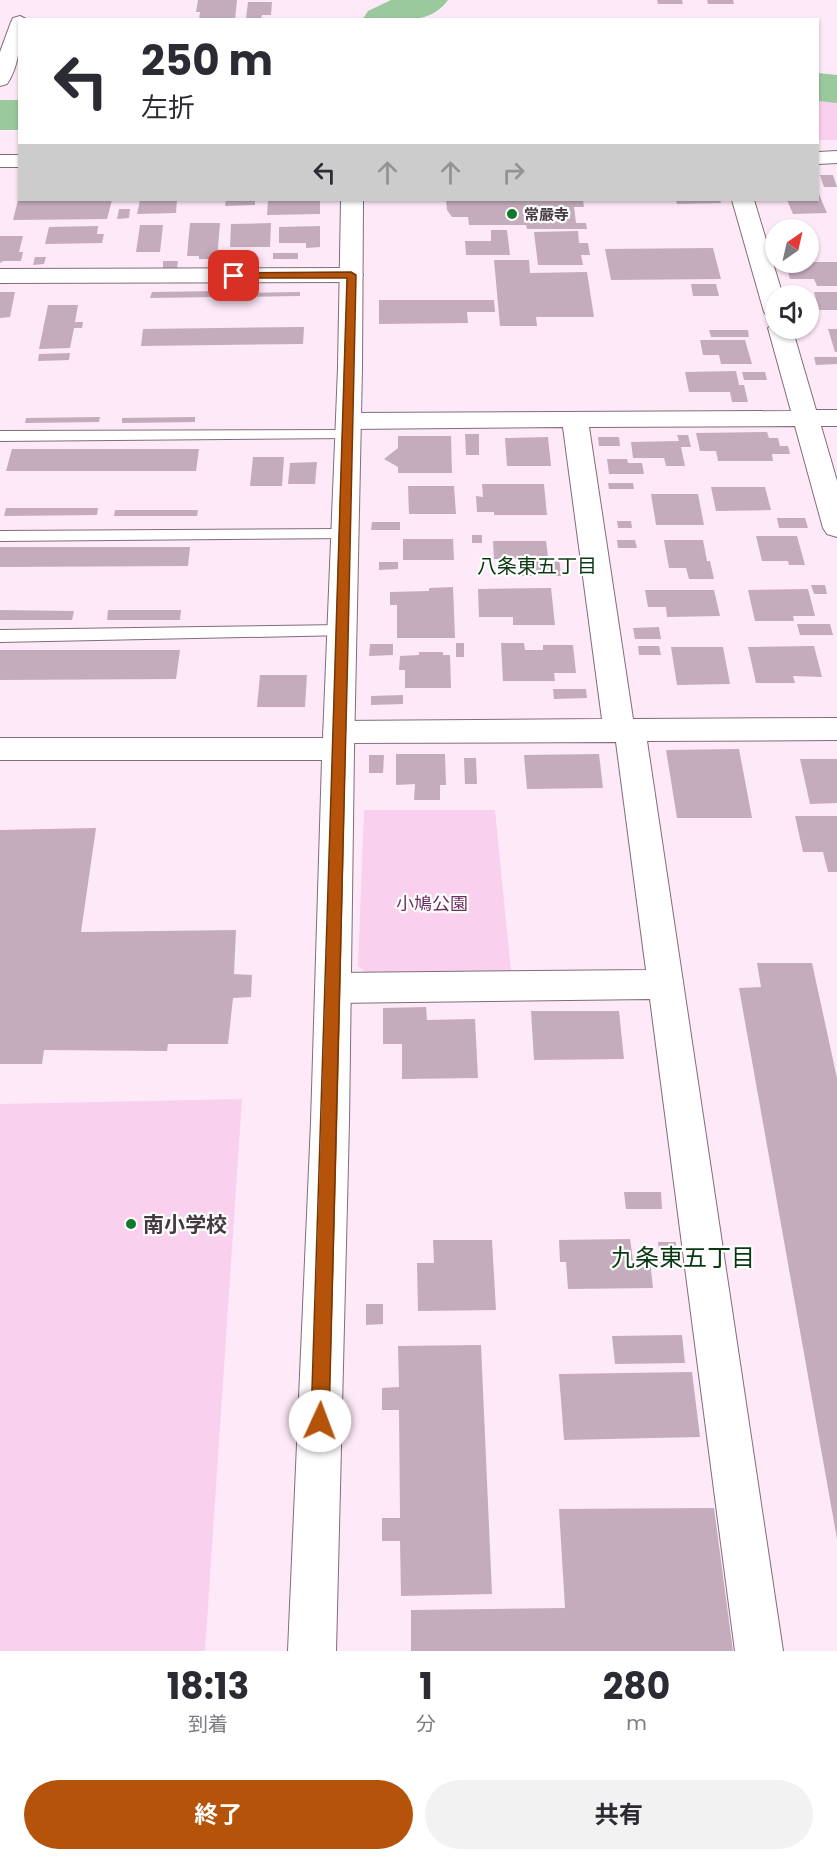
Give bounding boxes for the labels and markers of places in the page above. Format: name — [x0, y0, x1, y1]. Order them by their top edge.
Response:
place label: 常嚴寺 — [524, 204, 569, 225]
marker: 常嚴寺 — [505, 207, 519, 221]
pin — [208, 250, 259, 301]
place label: 南小学校 — [143, 1210, 227, 1239]
marker: 南小学校 — [124, 1217, 138, 1231]

